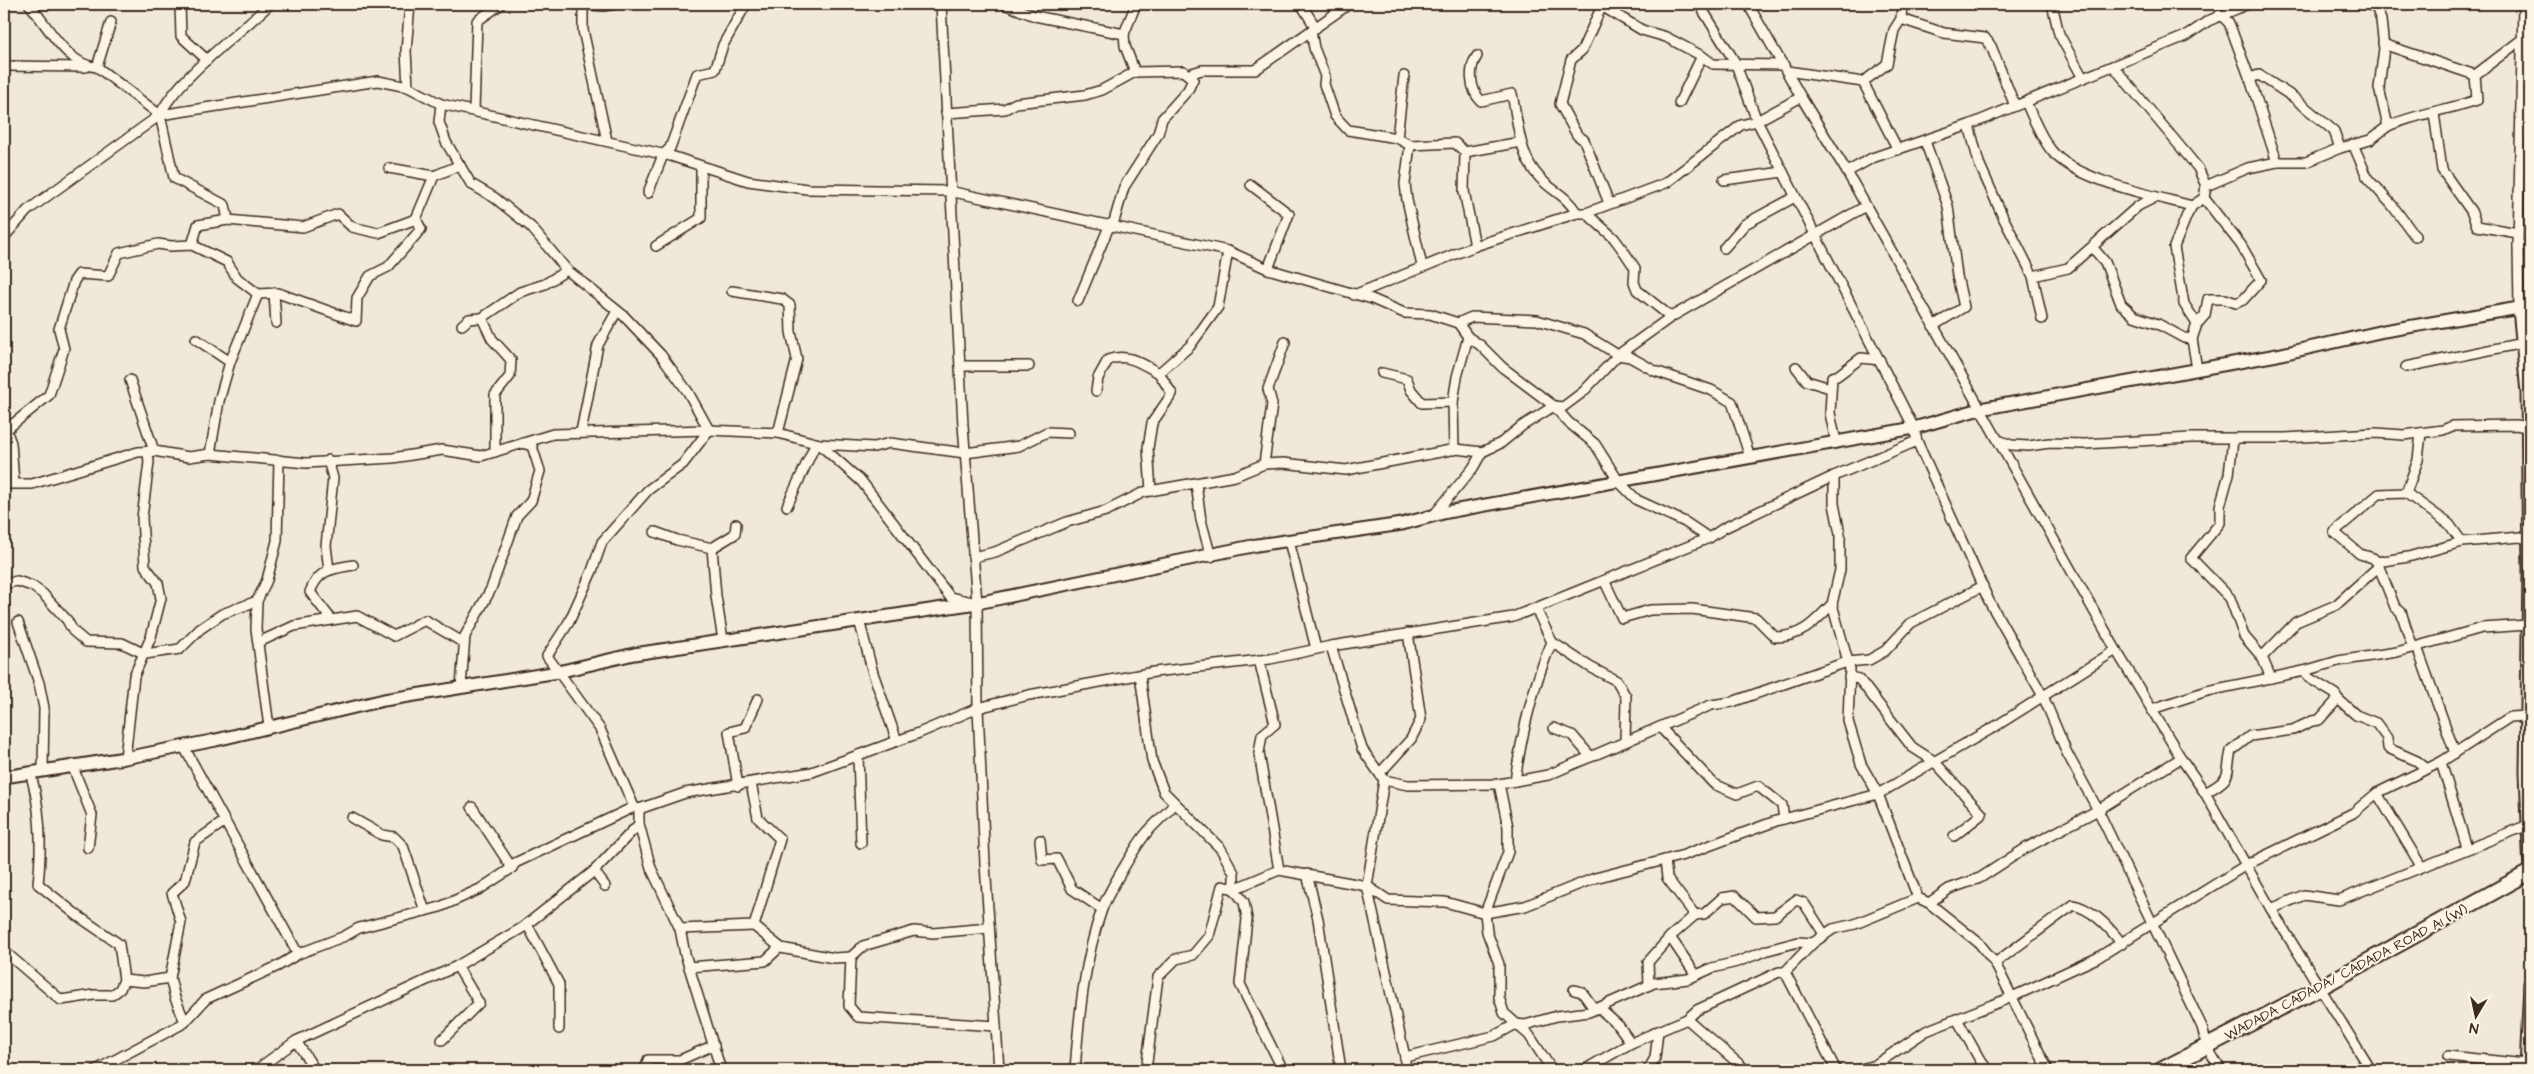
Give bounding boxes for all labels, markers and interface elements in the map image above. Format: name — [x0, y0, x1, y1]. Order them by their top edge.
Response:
street label: WADADA CADADA/ CADADA ROAD A1 (W) — [2221, 900, 2472, 1046]
north arrow — [2452, 992, 2502, 1042]
text: N — [2468, 1017, 2480, 1038]

